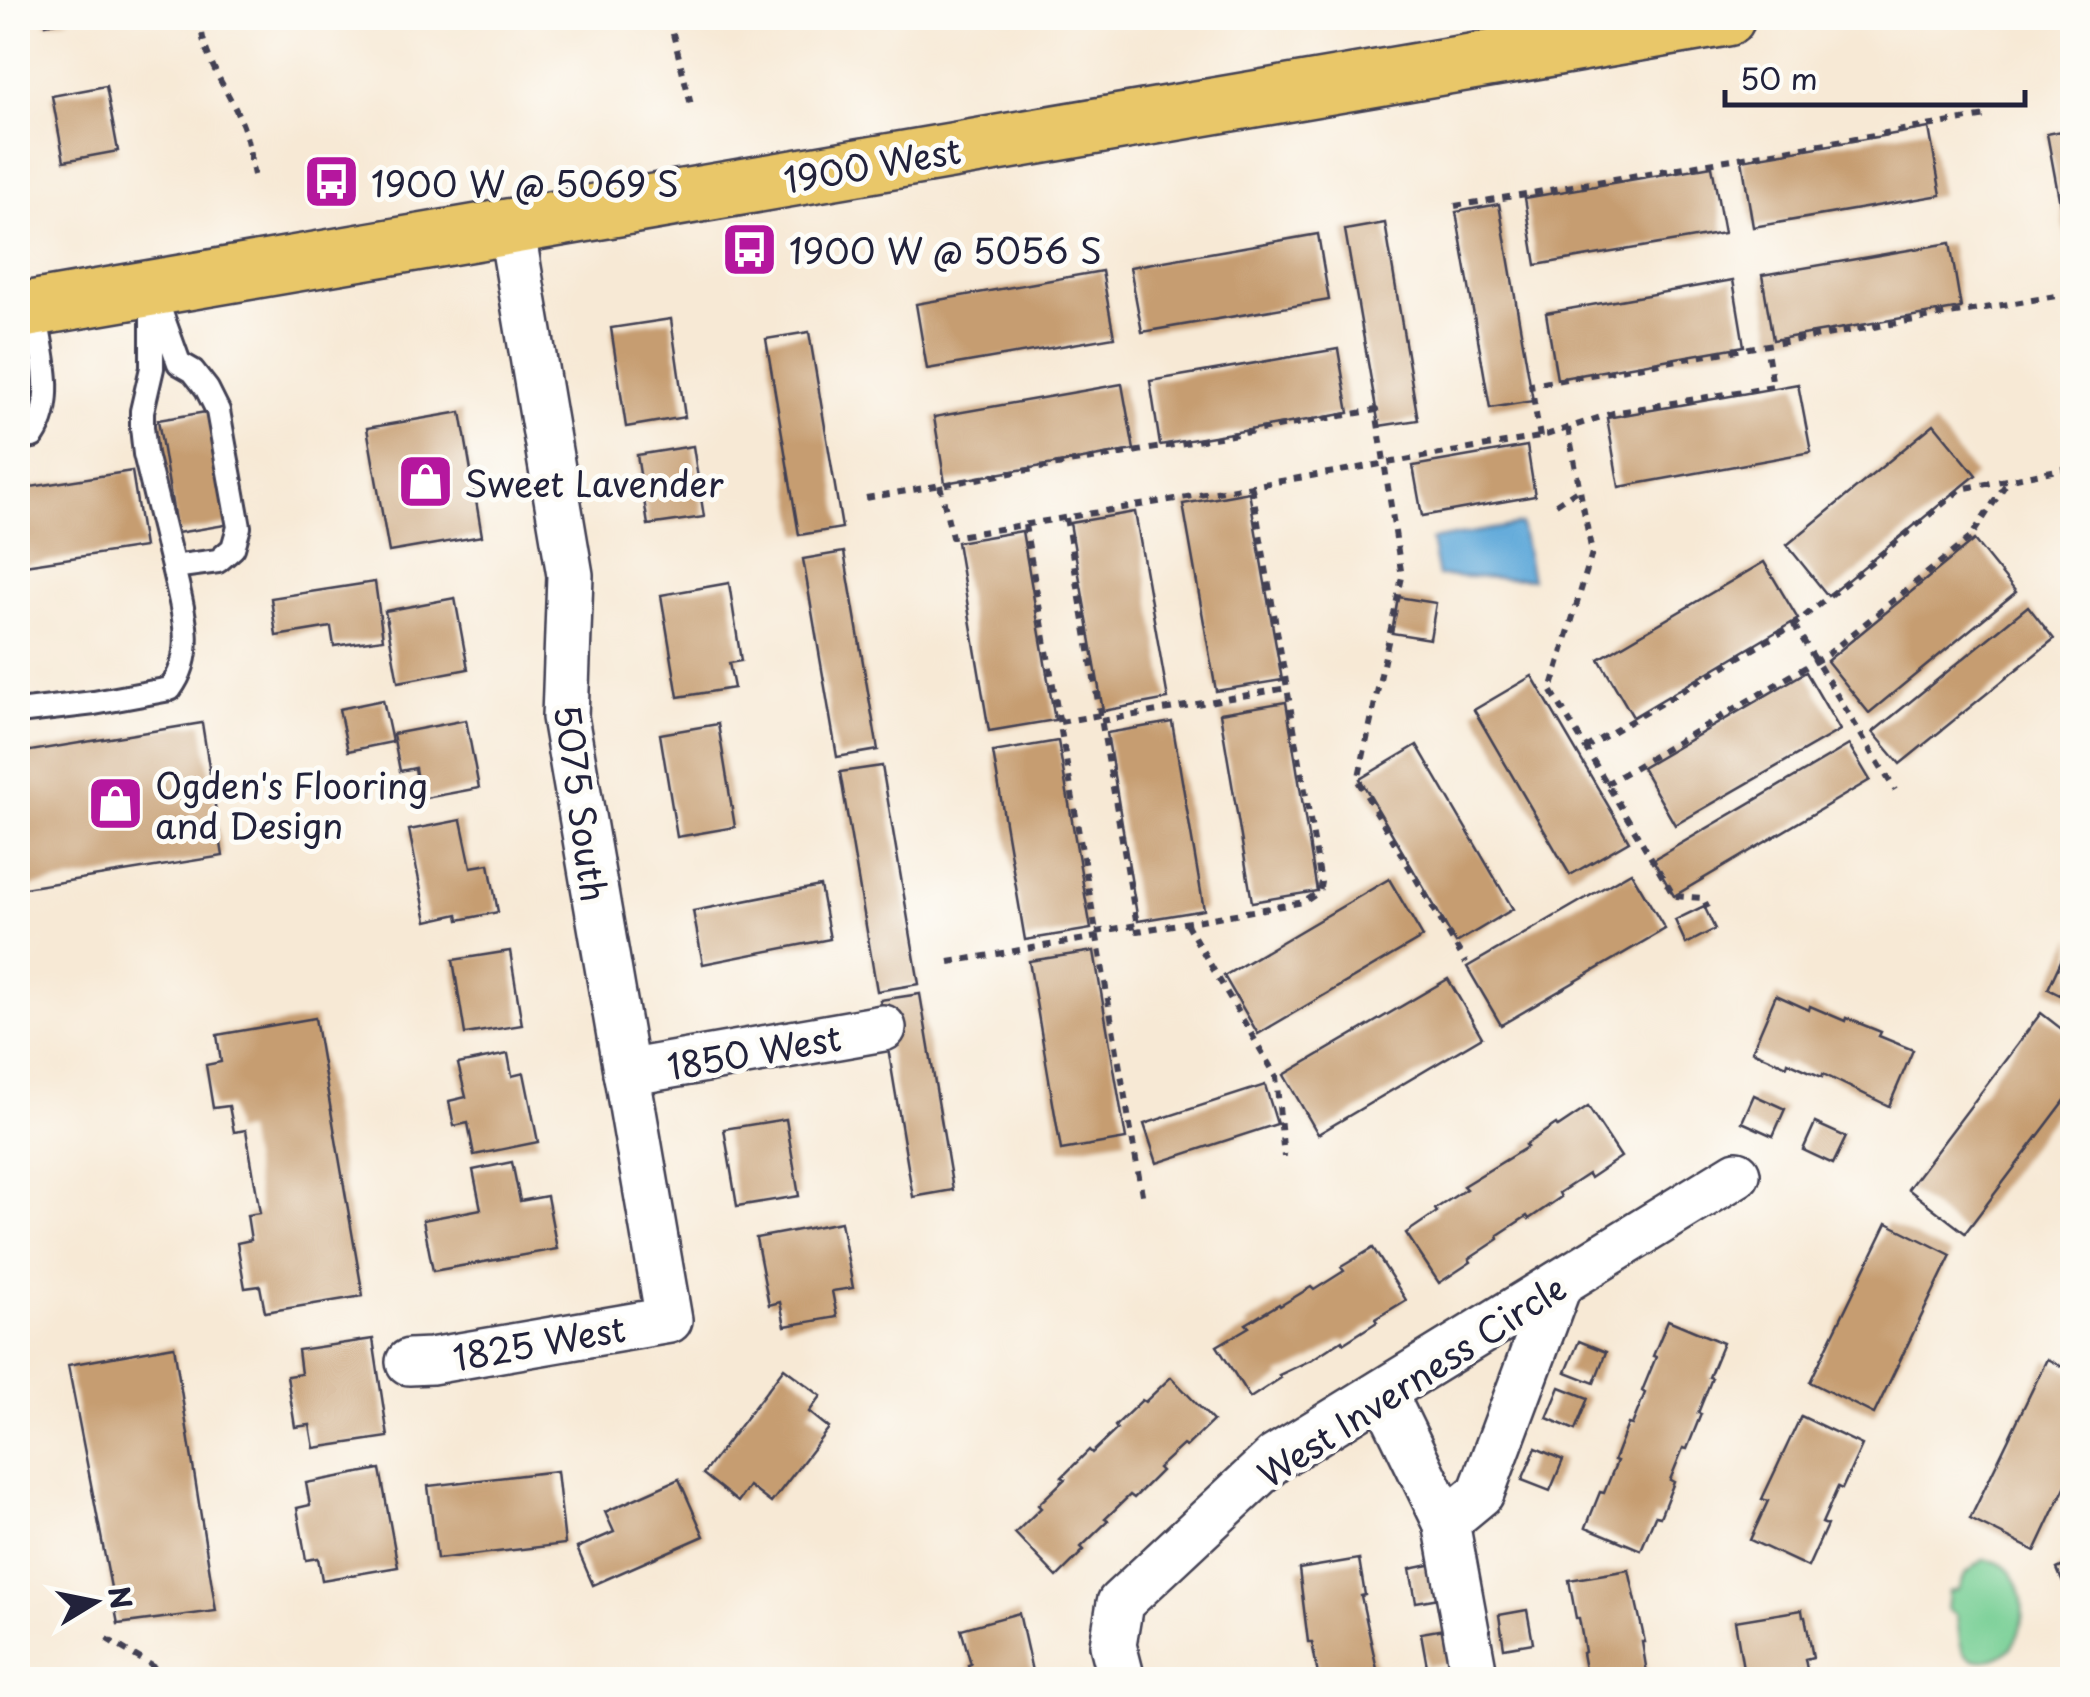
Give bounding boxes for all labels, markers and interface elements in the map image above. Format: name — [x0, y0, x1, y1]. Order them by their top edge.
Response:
scale bar — [1725, 45, 2025, 107]
text: 50 m — [1740, 55, 1818, 100]
street label: 1900 West — [779, 122, 965, 206]
bus stop icon: 1900 W @ 5069 S — [302, 152, 362, 212]
place label: 1900 W @ 5069 S — [371, 156, 679, 209]
bus stop icon: 1900 W @ 5056 S — [720, 219, 780, 279]
place label: 1900 W @ 5056 S — [789, 223, 1102, 276]
shop icon: Sweet Lavender — [395, 452, 455, 512]
place label: Sweet Lavender — [464, 456, 724, 509]
street label: 5075 South — [542, 701, 622, 905]
place label: Ogden's Flooring and Design — [155, 758, 428, 851]
shop icon: Ogden's Flooring and Design — [86, 774, 146, 834]
street label: 1850 West — [663, 1010, 845, 1092]
street label: West Inverness Circle — [1246, 1260, 1576, 1500]
street label: 1825 West — [449, 1301, 629, 1383]
north arrow — [45, 1552, 145, 1652]
text: N — [98, 1583, 144, 1612]

